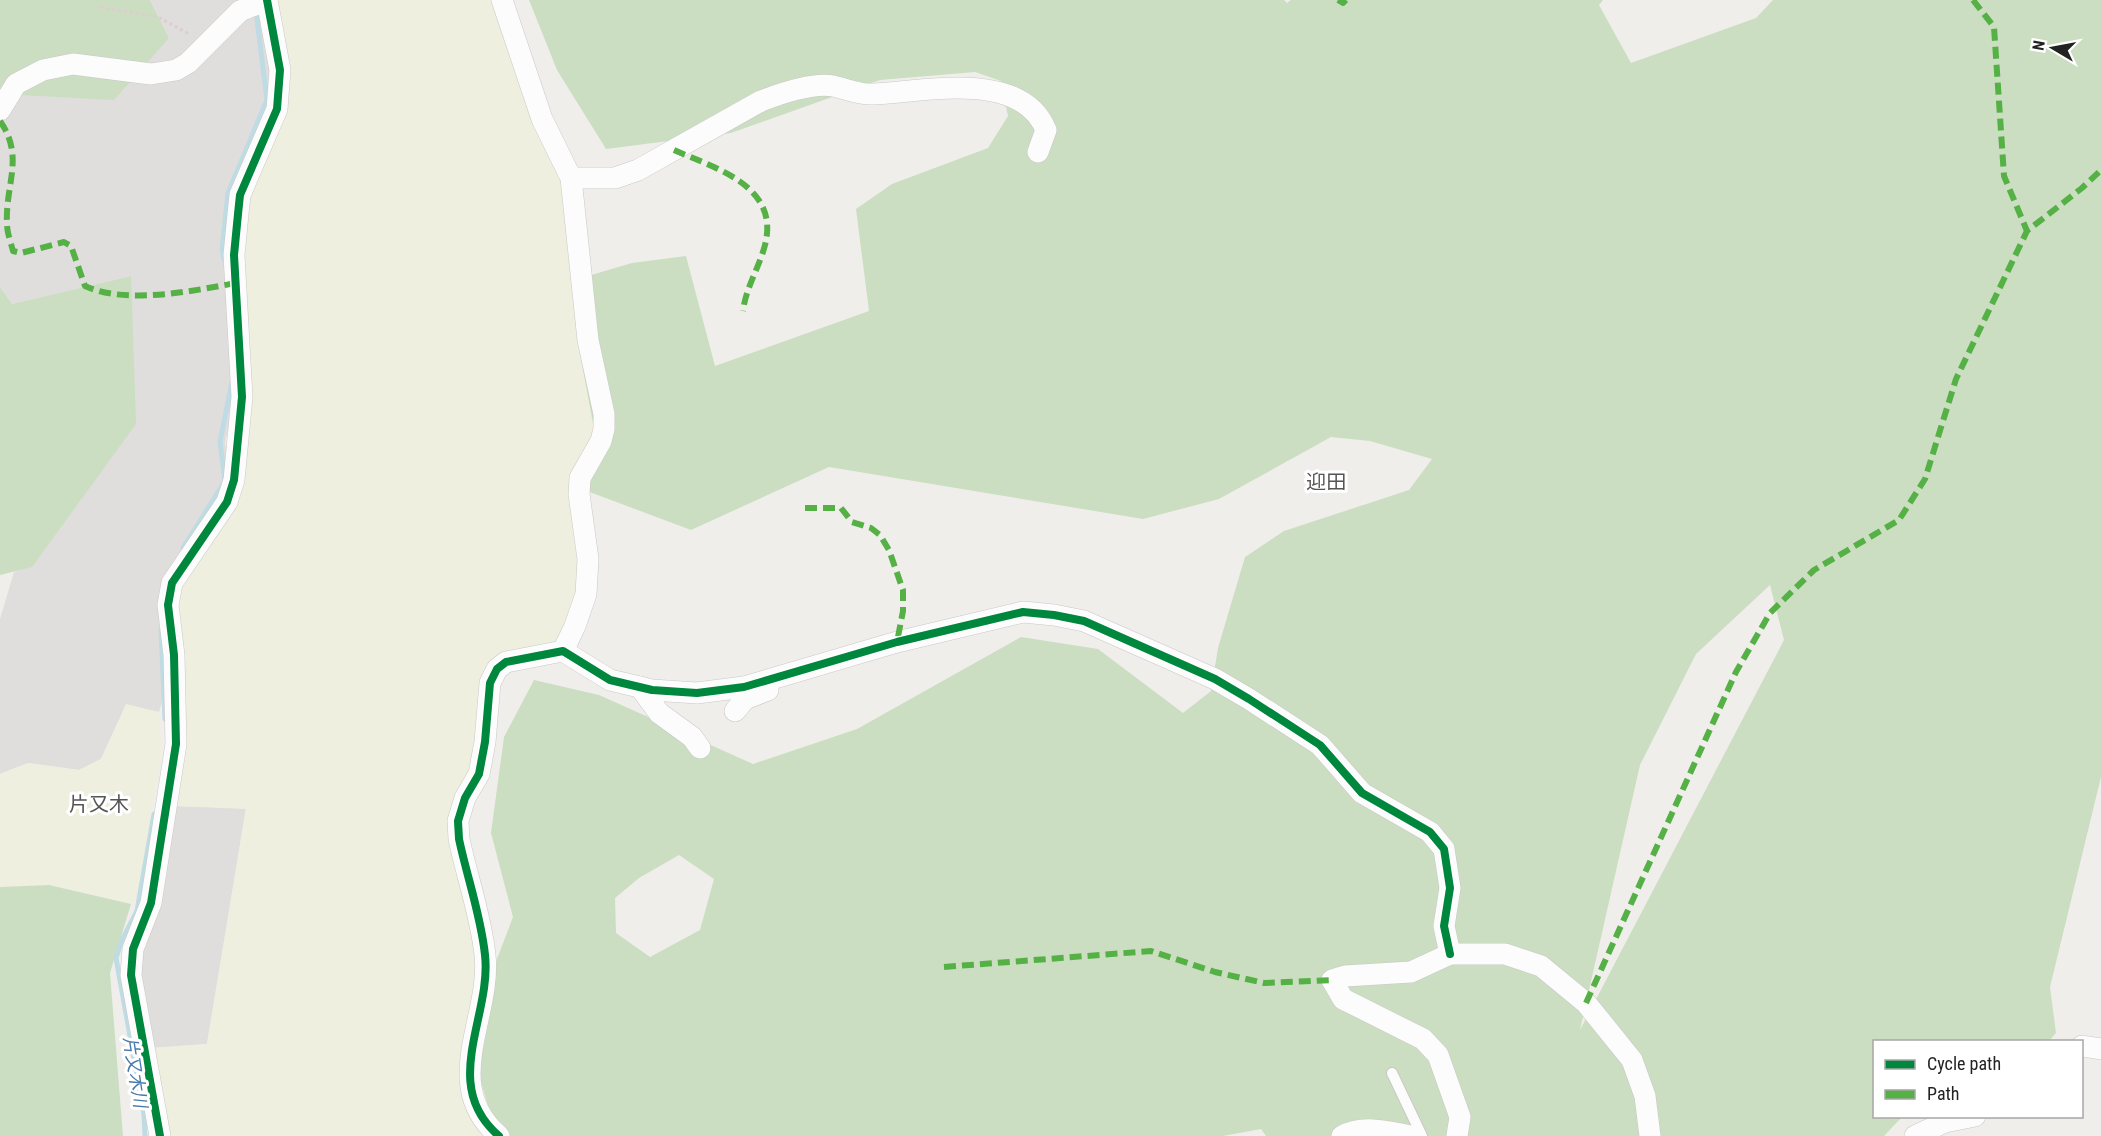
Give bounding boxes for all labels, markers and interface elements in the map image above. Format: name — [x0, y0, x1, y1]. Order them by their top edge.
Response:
north arrow — [2023, 18, 2083, 78]
text: N — [2029, 39, 2049, 52]
district label: 迎田 — [1306, 470, 1346, 494]
district label: 片又木 — [69, 792, 129, 816]
water label: 片又木川 — [119, 1035, 152, 1111]
legend — [1873, 1040, 2083, 1118]
text: Cycle path — [1927, 1053, 2001, 1074]
text: Path — [1927, 1083, 1960, 1104]

